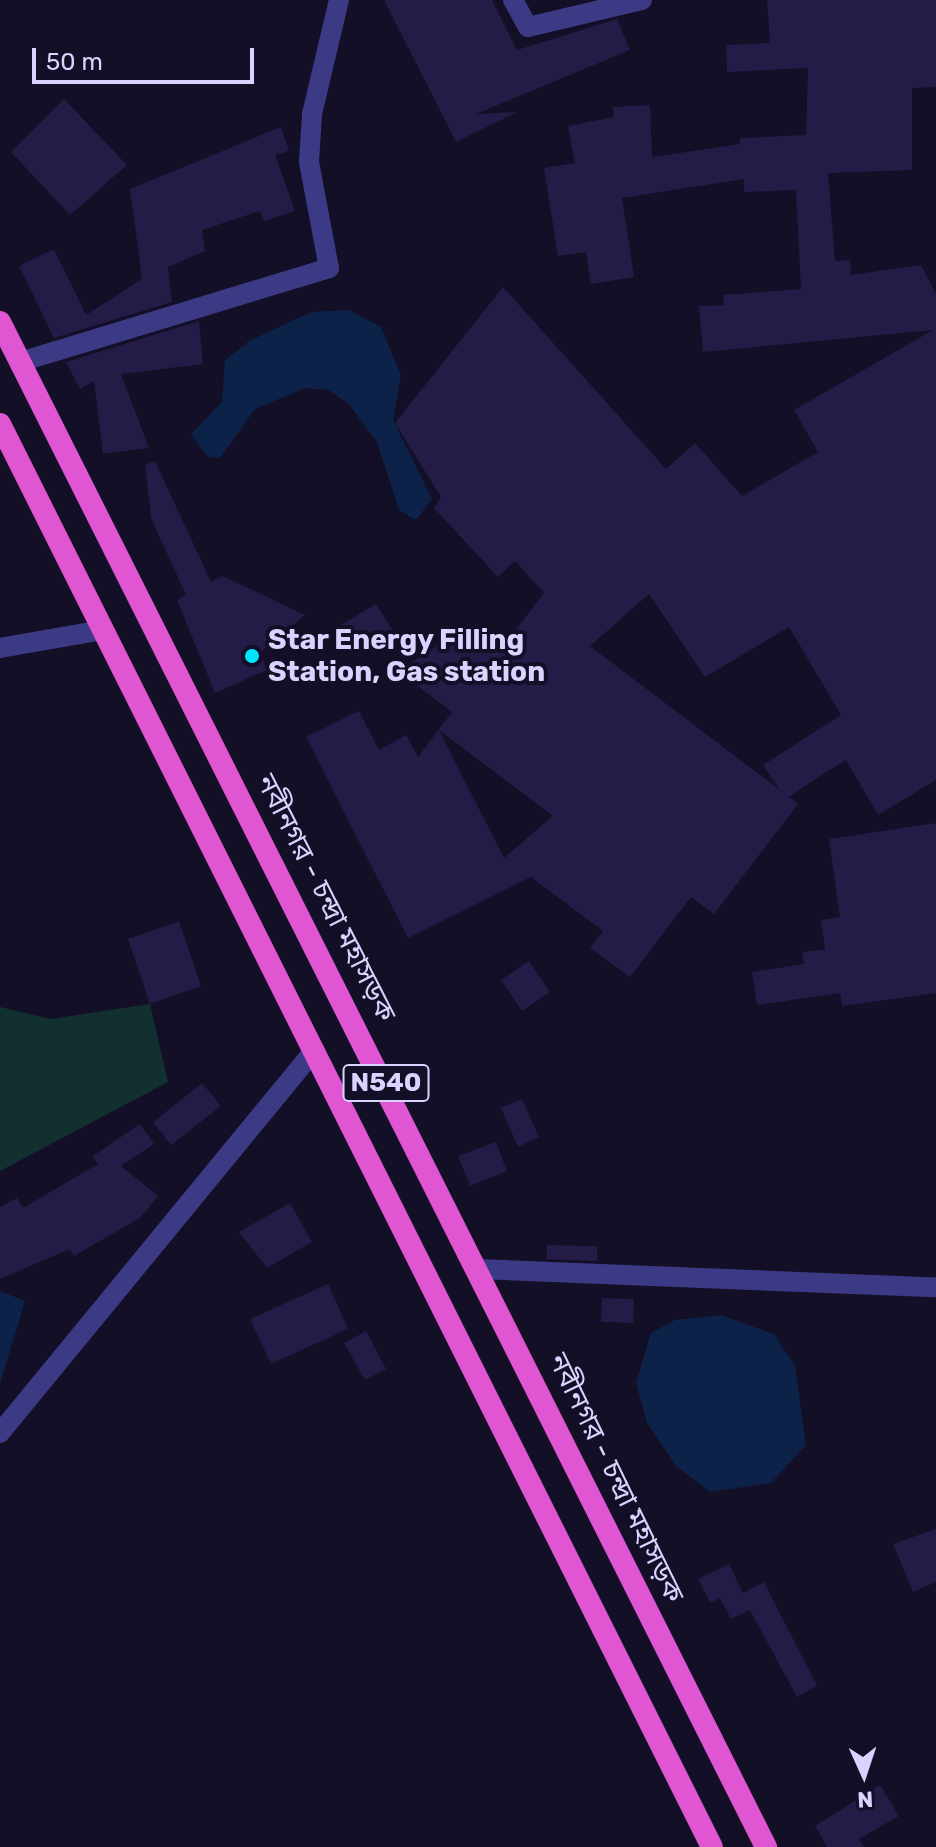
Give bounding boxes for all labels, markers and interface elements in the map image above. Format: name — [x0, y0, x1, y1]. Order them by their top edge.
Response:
scale bar — [36, 32, 258, 82]
text: 50 m — [46, 48, 103, 76]
place label: Star Energy Filling Station, Gas station — [268, 623, 545, 689]
marker: Star Energy Filling Station, Gas station — [243, 647, 261, 665]
street label: নবীনগর - চন্দ্রা মহাসড়ক — [249, 769, 403, 1027]
road number: N540 — [342, 1061, 430, 1105]
street label: নবীনগর - চন্দ্রা মহাসড়ক — [541, 1348, 691, 1608]
north arrow — [824, 1735, 904, 1815]
text: N — [857, 1786, 874, 1813]

